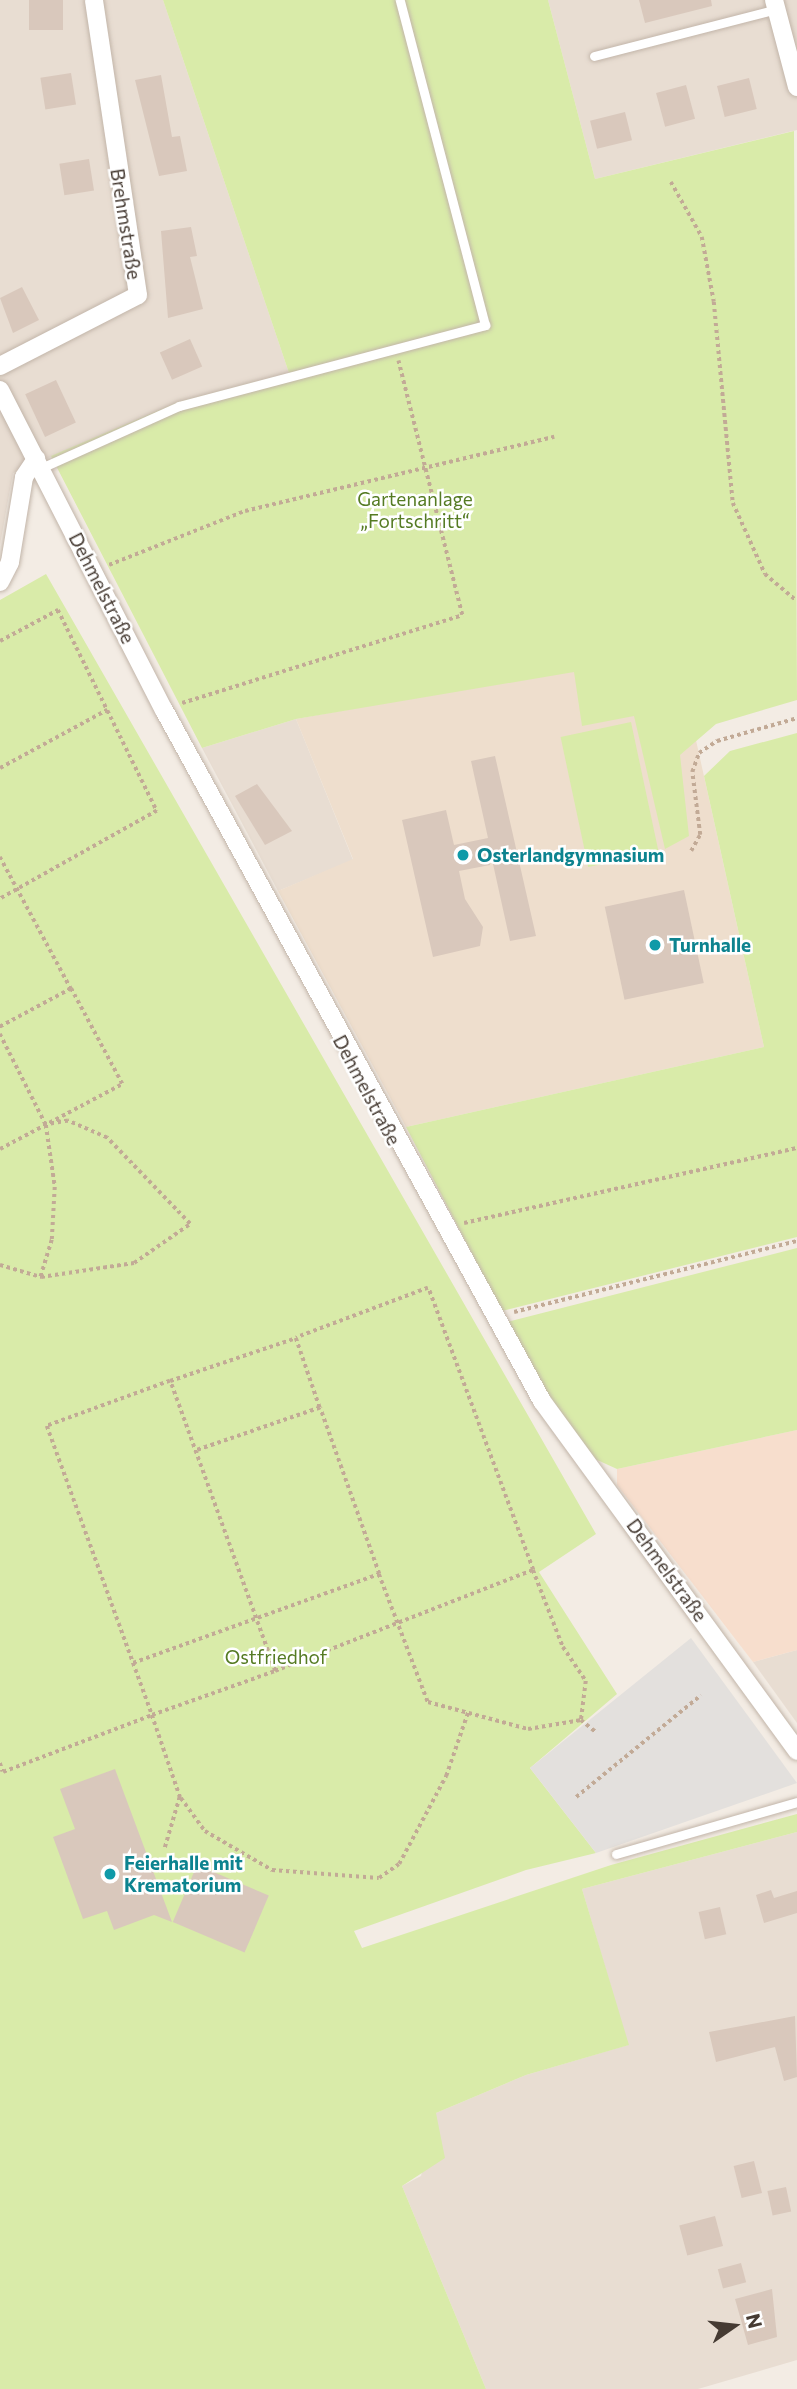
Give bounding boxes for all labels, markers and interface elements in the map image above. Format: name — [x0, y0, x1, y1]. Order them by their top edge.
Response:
street label: Brehmstraße — [106, 167, 146, 281]
park label: Gartenanlage „Fortschritt“ — [357, 488, 473, 532]
street label: Dehmelstraße — [64, 529, 140, 647]
place label: Osterlandgymnasium — [477, 844, 664, 866]
marker: Osterlandgymnasium — [455, 847, 471, 863]
place label: Turnhalle — [669, 934, 751, 956]
marker: Turnhalle — [647, 937, 663, 953]
street label: Dehmelstraße — [328, 1031, 406, 1149]
street label: Dehmelstraße — [622, 1514, 712, 1626]
park label: Ostfriedhof — [225, 1646, 327, 1668]
place label: Feierhalle mit Krematorium — [124, 1852, 243, 1896]
marker: Feierhalle mit Krematorium — [102, 1866, 118, 1882]
north arrow — [699, 2291, 769, 2361]
text: N — [742, 2311, 768, 2330]

